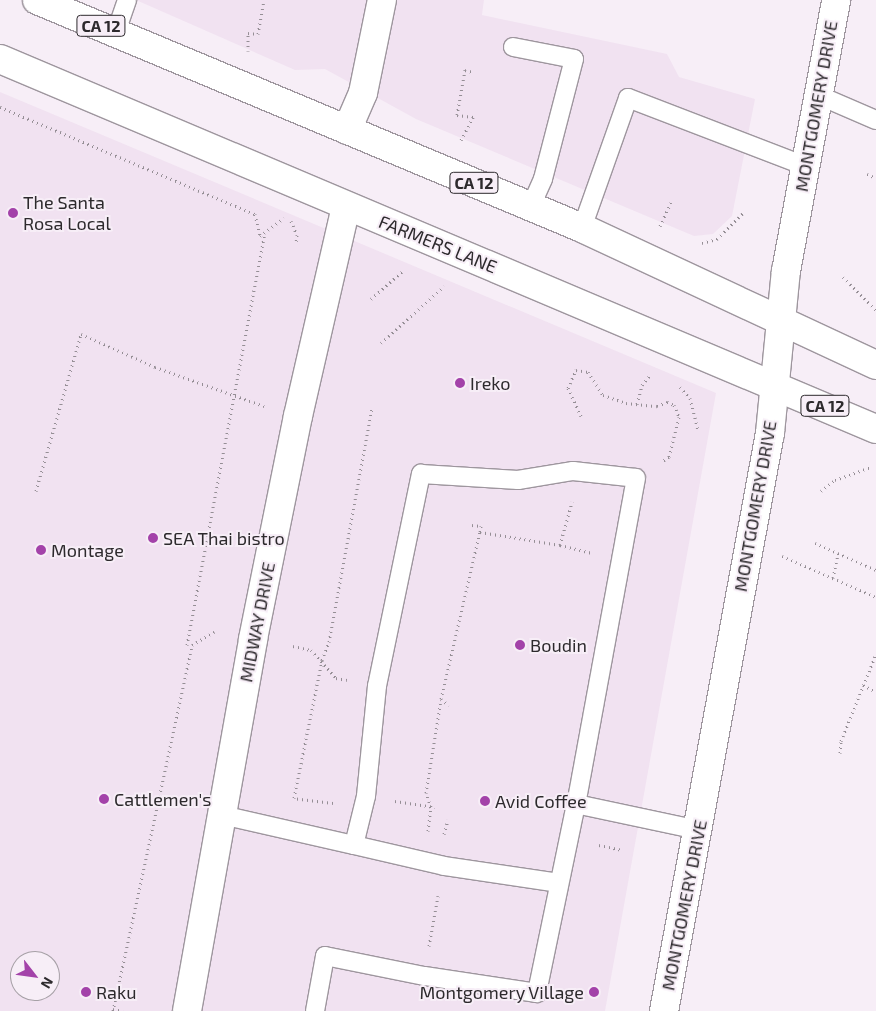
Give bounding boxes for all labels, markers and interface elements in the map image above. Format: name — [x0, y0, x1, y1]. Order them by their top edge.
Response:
road number: CA 12 — [76, 12, 126, 40]
street label: MONTGOMERY DRIVE — [790, 18, 842, 194]
road number: CA 12 — [449, 170, 499, 197]
place label: The Santa Rosa Local — [23, 192, 111, 234]
marker: The Santa Rosa Local — [7, 207, 19, 219]
street label: FARMERS LANE — [376, 210, 500, 278]
place label: Ireko — [470, 372, 510, 394]
marker: Ireko — [454, 377, 466, 389]
road number: CA 12 — [800, 392, 850, 420]
street label: MONTGOMERY DRIVE — [729, 418, 781, 594]
place label: SEA Thai bistro — [163, 527, 286, 549]
marker: SEA Thai bistro — [147, 532, 159, 544]
place label: Montage — [51, 539, 124, 561]
marker: Montage — [35, 544, 47, 556]
street label: MIDWAY DRIVE — [235, 560, 279, 684]
place label: Boudin — [530, 634, 587, 656]
marker: Boudin — [514, 639, 526, 651]
place label: Cattlemen's — [114, 788, 211, 810]
place label: Avid Coffee — [495, 790, 587, 812]
marker: Cattlemen's — [98, 793, 110, 805]
marker: Avid Coffee — [479, 795, 491, 807]
street label: MONTGOMERY DRIVE — [657, 818, 711, 992]
north arrow — [10, 951, 60, 1001]
text: N — [38, 975, 57, 992]
place label: Raku — [96, 981, 136, 1003]
place label: Montgomery Village — [419, 981, 584, 1003]
marker: Raku — [80, 986, 92, 998]
marker: Montgomery Village — [588, 986, 600, 998]

